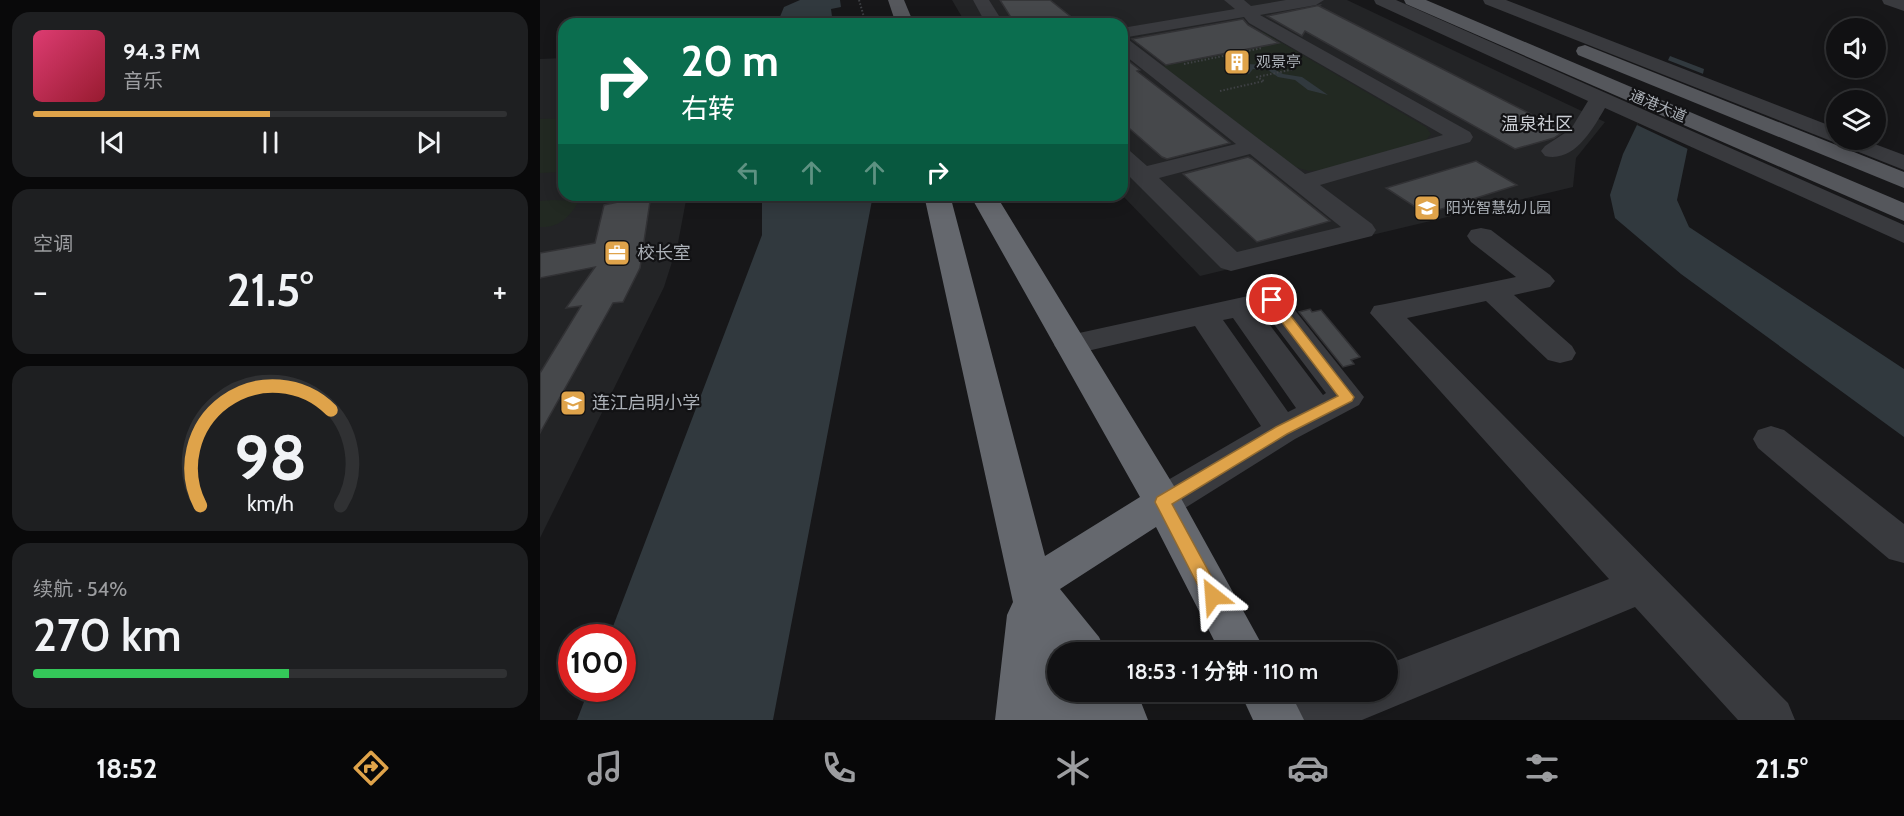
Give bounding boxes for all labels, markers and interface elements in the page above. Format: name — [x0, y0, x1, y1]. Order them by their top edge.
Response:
map controls — [1826, 18, 1886, 150]
button: sound — [1826, 18, 1886, 78]
text: 20 m — [681, 35, 779, 87]
text: 94.3 FM — [123, 38, 200, 65]
icon: right — [582, 42, 660, 120]
building icon: 观景亭 — [1222, 47, 1252, 77]
place label: 观景亭 — [1256, 53, 1301, 71]
text: 音乐 — [123, 69, 163, 93]
street label: 通港大道 — [1627, 86, 1689, 126]
button: layers — [1826, 90, 1886, 150]
text: 右转 — [681, 92, 735, 125]
district label: 温泉社区 — [1501, 113, 1573, 135]
icon: previous — [96, 126, 129, 159]
icon: pause — [254, 126, 287, 159]
icon: next — [412, 126, 445, 159]
icon: left — [732, 156, 765, 189]
icon: ahead — [795, 156, 828, 189]
icon: ahead — [858, 156, 891, 189]
icon: right — [921, 156, 954, 189]
school or university icon: 阳光智慧幼儿园 — [1412, 193, 1442, 223]
place label: 阳光智慧幼儿园 — [1446, 199, 1551, 217]
text: 空调 — [33, 232, 73, 256]
office icon: 校长室 — [602, 238, 632, 268]
place label: 校长室 — [637, 242, 691, 264]
text: 21.5° — [227, 263, 313, 317]
text: − — [33, 271, 48, 311]
text: + — [492, 271, 507, 311]
pin — [1246, 274, 1297, 325]
icon: arrive — [1255, 283, 1288, 316]
school or university icon: 连江启明小学 — [558, 388, 588, 418]
place label: 连江启明小学 — [592, 392, 700, 414]
text: 98 — [234, 420, 306, 496]
text: km/h — [247, 490, 293, 516]
position arrow — [1181, 564, 1245, 628]
text: 续航 · 54% — [33, 577, 127, 601]
text: 270 km — [33, 608, 181, 662]
speed limit sign: 100 — [558, 624, 636, 702]
text: 18:53 · 1 分钟 · 110 m — [1127, 658, 1318, 685]
icon: directions — [350, 747, 392, 789]
icon: music — [584, 747, 626, 789]
icon: phone — [818, 747, 860, 789]
icon: climate — [1052, 747, 1094, 789]
icon: car — [1287, 747, 1329, 789]
icon: filters — [1521, 747, 1563, 789]
text: 18:52 — [96, 752, 157, 785]
text: 21.5° — [1755, 752, 1808, 785]

